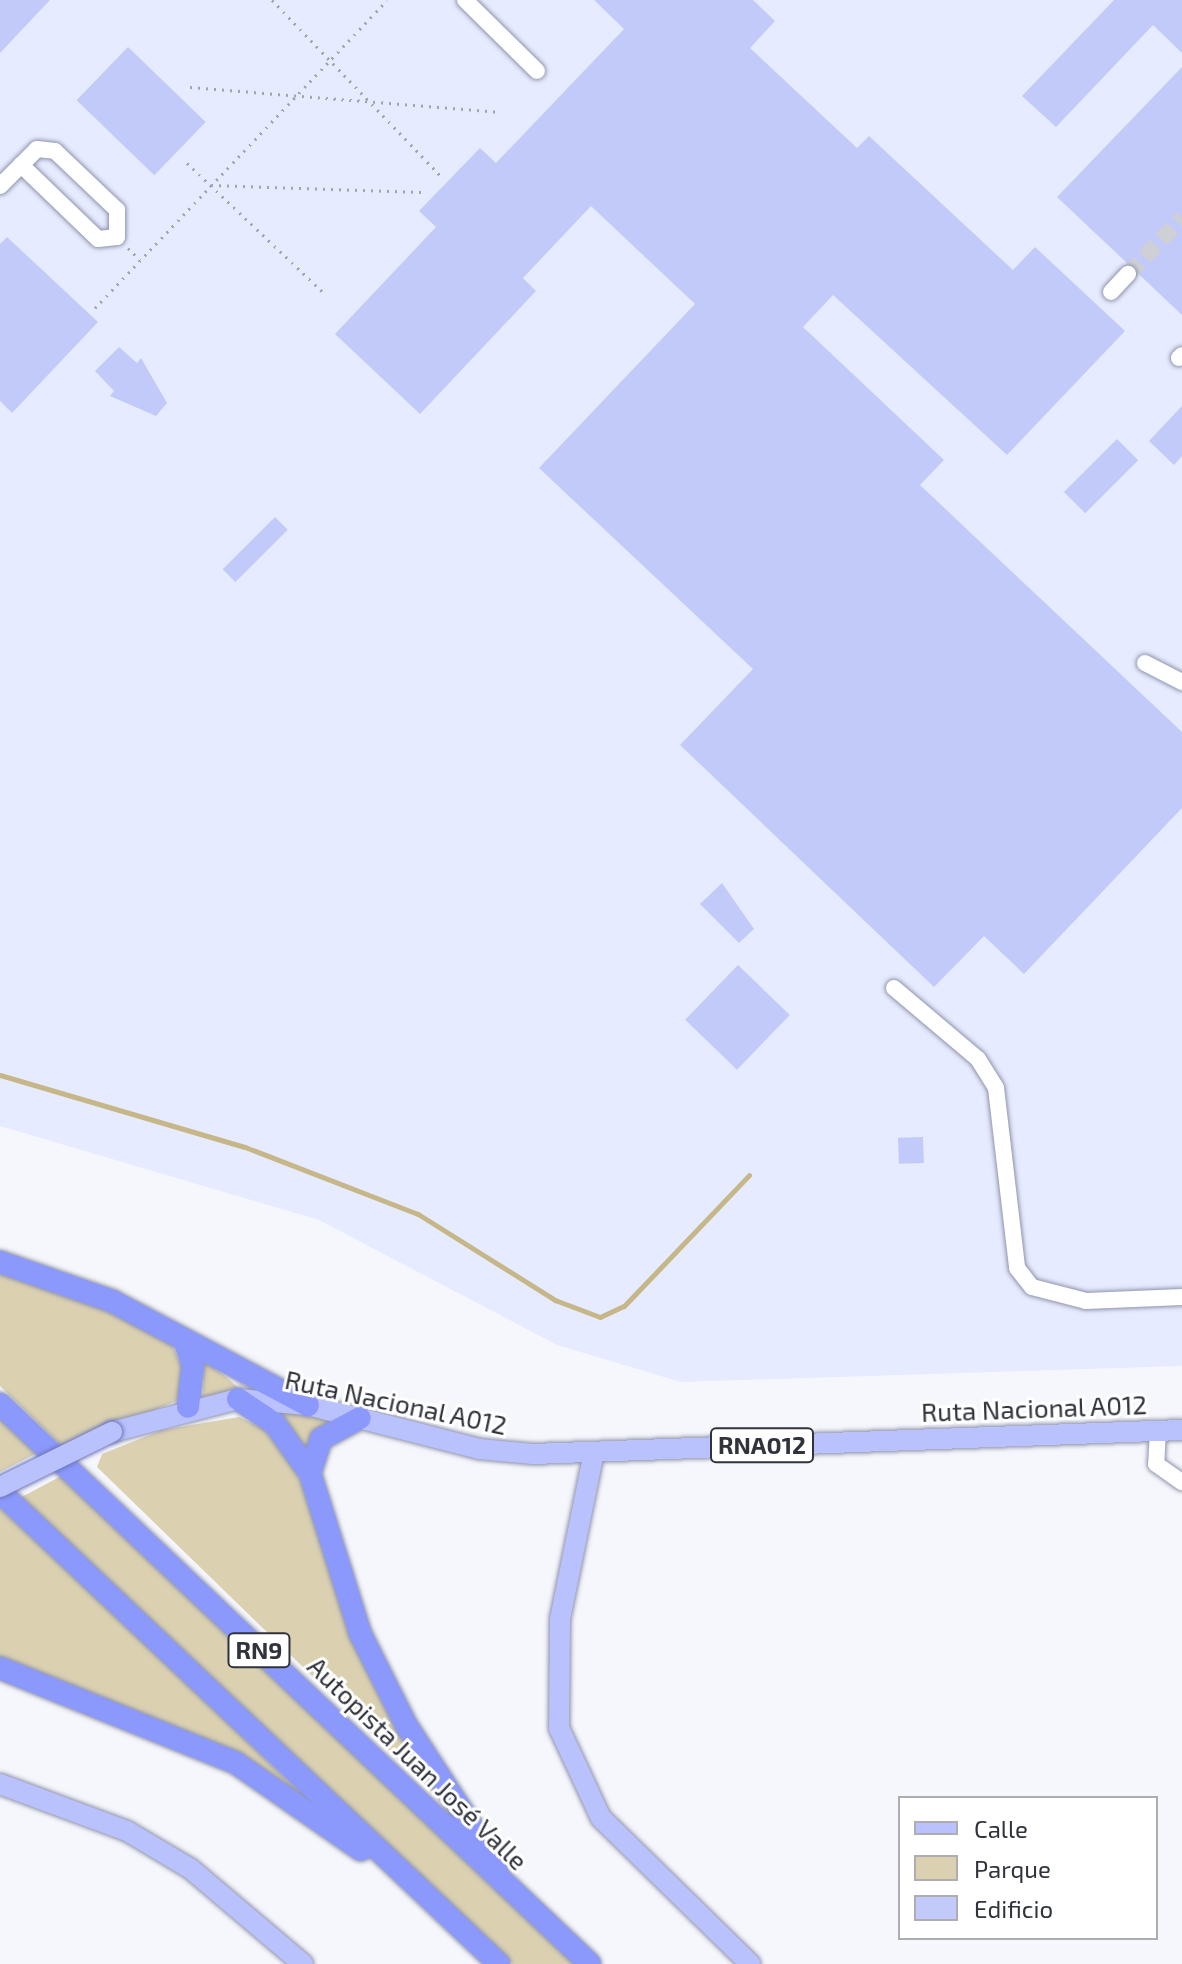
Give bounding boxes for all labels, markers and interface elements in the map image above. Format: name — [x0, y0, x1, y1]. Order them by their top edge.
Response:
street label: Ruta Nacional A012 — [282, 1363, 510, 1441]
street label: Ruta Nacional A012 — [920, 1388, 1148, 1428]
road number: RNA012 — [710, 1425, 814, 1465]
road number: RN9 — [227, 1630, 291, 1670]
street label: Autopista Juan José Valle — [301, 1649, 535, 1877]
legend — [898, 1796, 1158, 1940]
text: Calle — [974, 1814, 1028, 1843]
text: Parque — [974, 1854, 1051, 1883]
text: Edificio — [974, 1894, 1053, 1923]

